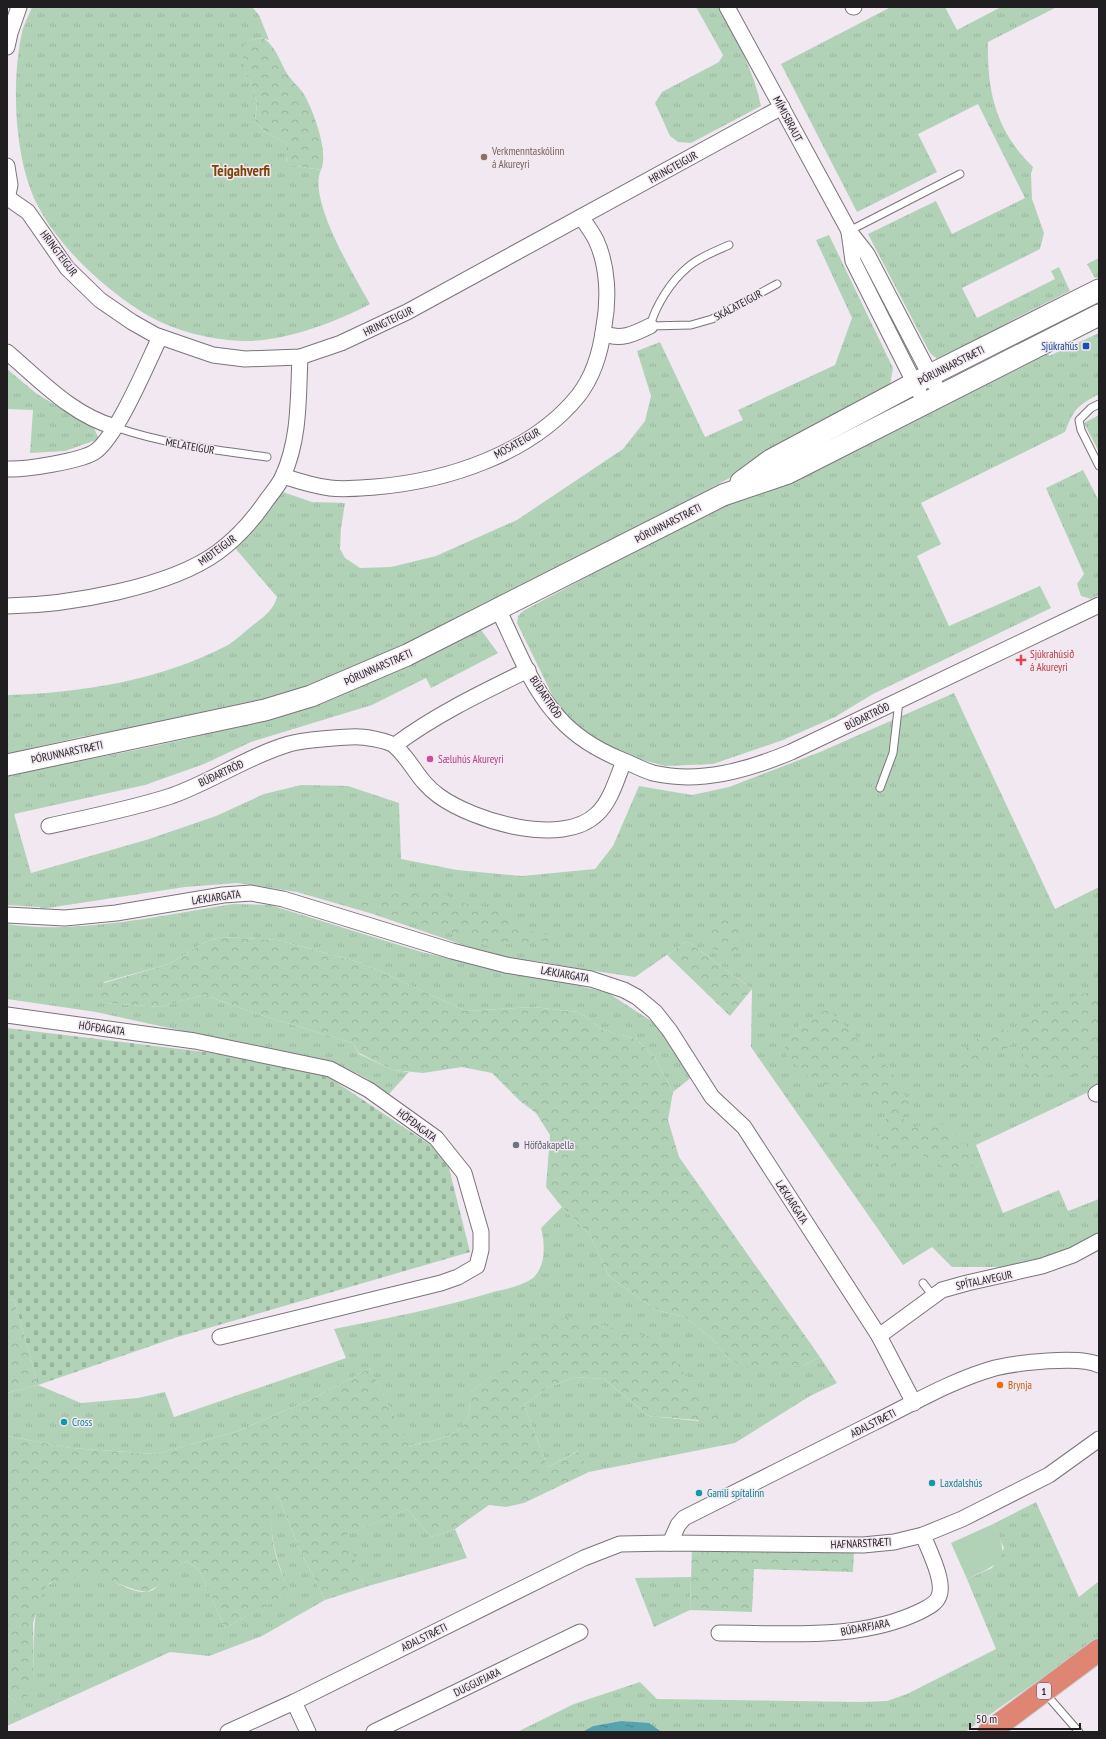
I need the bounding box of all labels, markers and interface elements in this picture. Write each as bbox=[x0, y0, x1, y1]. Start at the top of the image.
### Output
street label: MÍMISBRAUT bbox=[770, 94, 806, 144]
place label: Verkmenntaskólinn á Akureyri bbox=[491, 144, 565, 171]
street label: HRINGTEIGUR bbox=[646, 148, 700, 186]
marker: Verkmenntaskólinn á Akureyri bbox=[479, 152, 489, 162]
district label: Teigahverfi bbox=[212, 161, 270, 180]
street label: HRINGTEIGUR bbox=[37, 227, 81, 279]
street label: SKÁLATEIGUR bbox=[711, 286, 765, 324]
street label: HRINGTEIGUR bbox=[361, 303, 415, 339]
place label: Sjúkrahús bbox=[1041, 339, 1078, 353]
marker: Sjúkrahús bbox=[1081, 341, 1091, 351]
street label: ÞÓRUNNARSTRÆTI bbox=[915, 342, 987, 388]
street label: MOSATEIGUR bbox=[491, 425, 543, 461]
street label: MELATEIGUR bbox=[164, 435, 216, 457]
street label: ÞÓRUNNARSTRÆTI bbox=[632, 500, 704, 546]
street label: MIÐTEIGUR bbox=[195, 532, 239, 568]
street label: ÞÓRUNNARSTRÆTI bbox=[342, 646, 414, 688]
place label: Sjúkrahúsið á Akureyri bbox=[1030, 647, 1074, 674]
marker: Sjúkrahúsið á Akureyri bbox=[1015, 654, 1027, 666]
street label: BÚÐARTRÖÐ bbox=[527, 673, 565, 721]
street label: BÚÐARTRÖÐ bbox=[842, 699, 892, 733]
street label: ÞÓRUNNARSTRÆTI bbox=[30, 738, 104, 766]
place label: Sæluhús Akureyri bbox=[438, 752, 504, 766]
marker: Sæluhús Akureyri bbox=[425, 754, 435, 764]
street label: BÚÐARTRÖÐ bbox=[196, 756, 246, 790]
street label: LÆKJARGATA bbox=[191, 887, 242, 907]
street label: LÆKJARGATA bbox=[540, 963, 591, 985]
street label: HÖFÐAGATA bbox=[78, 1018, 127, 1038]
street label: HÖFÐAGATA bbox=[394, 1105, 440, 1145]
place label: Höfðakapella bbox=[524, 1138, 574, 1152]
marker: Höfðakapella bbox=[511, 1140, 521, 1150]
street label: LÆKJARGATA bbox=[773, 1178, 812, 1227]
street label: SPÍTALAVEGUR bbox=[954, 1267, 1014, 1293]
place label: Brynja bbox=[1008, 1378, 1032, 1392]
marker: Brynja bbox=[995, 1380, 1005, 1390]
street label: AÐALSTRÆTI bbox=[848, 1406, 898, 1440]
place label: Cross bbox=[72, 1415, 92, 1429]
marker: Cross bbox=[59, 1417, 69, 1427]
place label: Laxdalshús bbox=[940, 1476, 982, 1490]
marker: Laxdalshús bbox=[927, 1478, 937, 1488]
place label: Gamli spítalinn bbox=[707, 1486, 764, 1500]
marker: Gamli spítalinn bbox=[694, 1488, 704, 1498]
street label: HAFNARSTRÆTI bbox=[830, 1534, 892, 1552]
street label: BÚÐARFJARA bbox=[839, 1615, 891, 1639]
street label: AÐALSTRÆTI bbox=[399, 1620, 449, 1654]
street label: DUGGUFJARA bbox=[451, 1664, 504, 1699]
road number: 1 bbox=[1037, 1683, 1051, 1699]
scale bar bbox=[970, 1705, 1080, 1731]
text: 50 m bbox=[976, 1711, 997, 1726]

